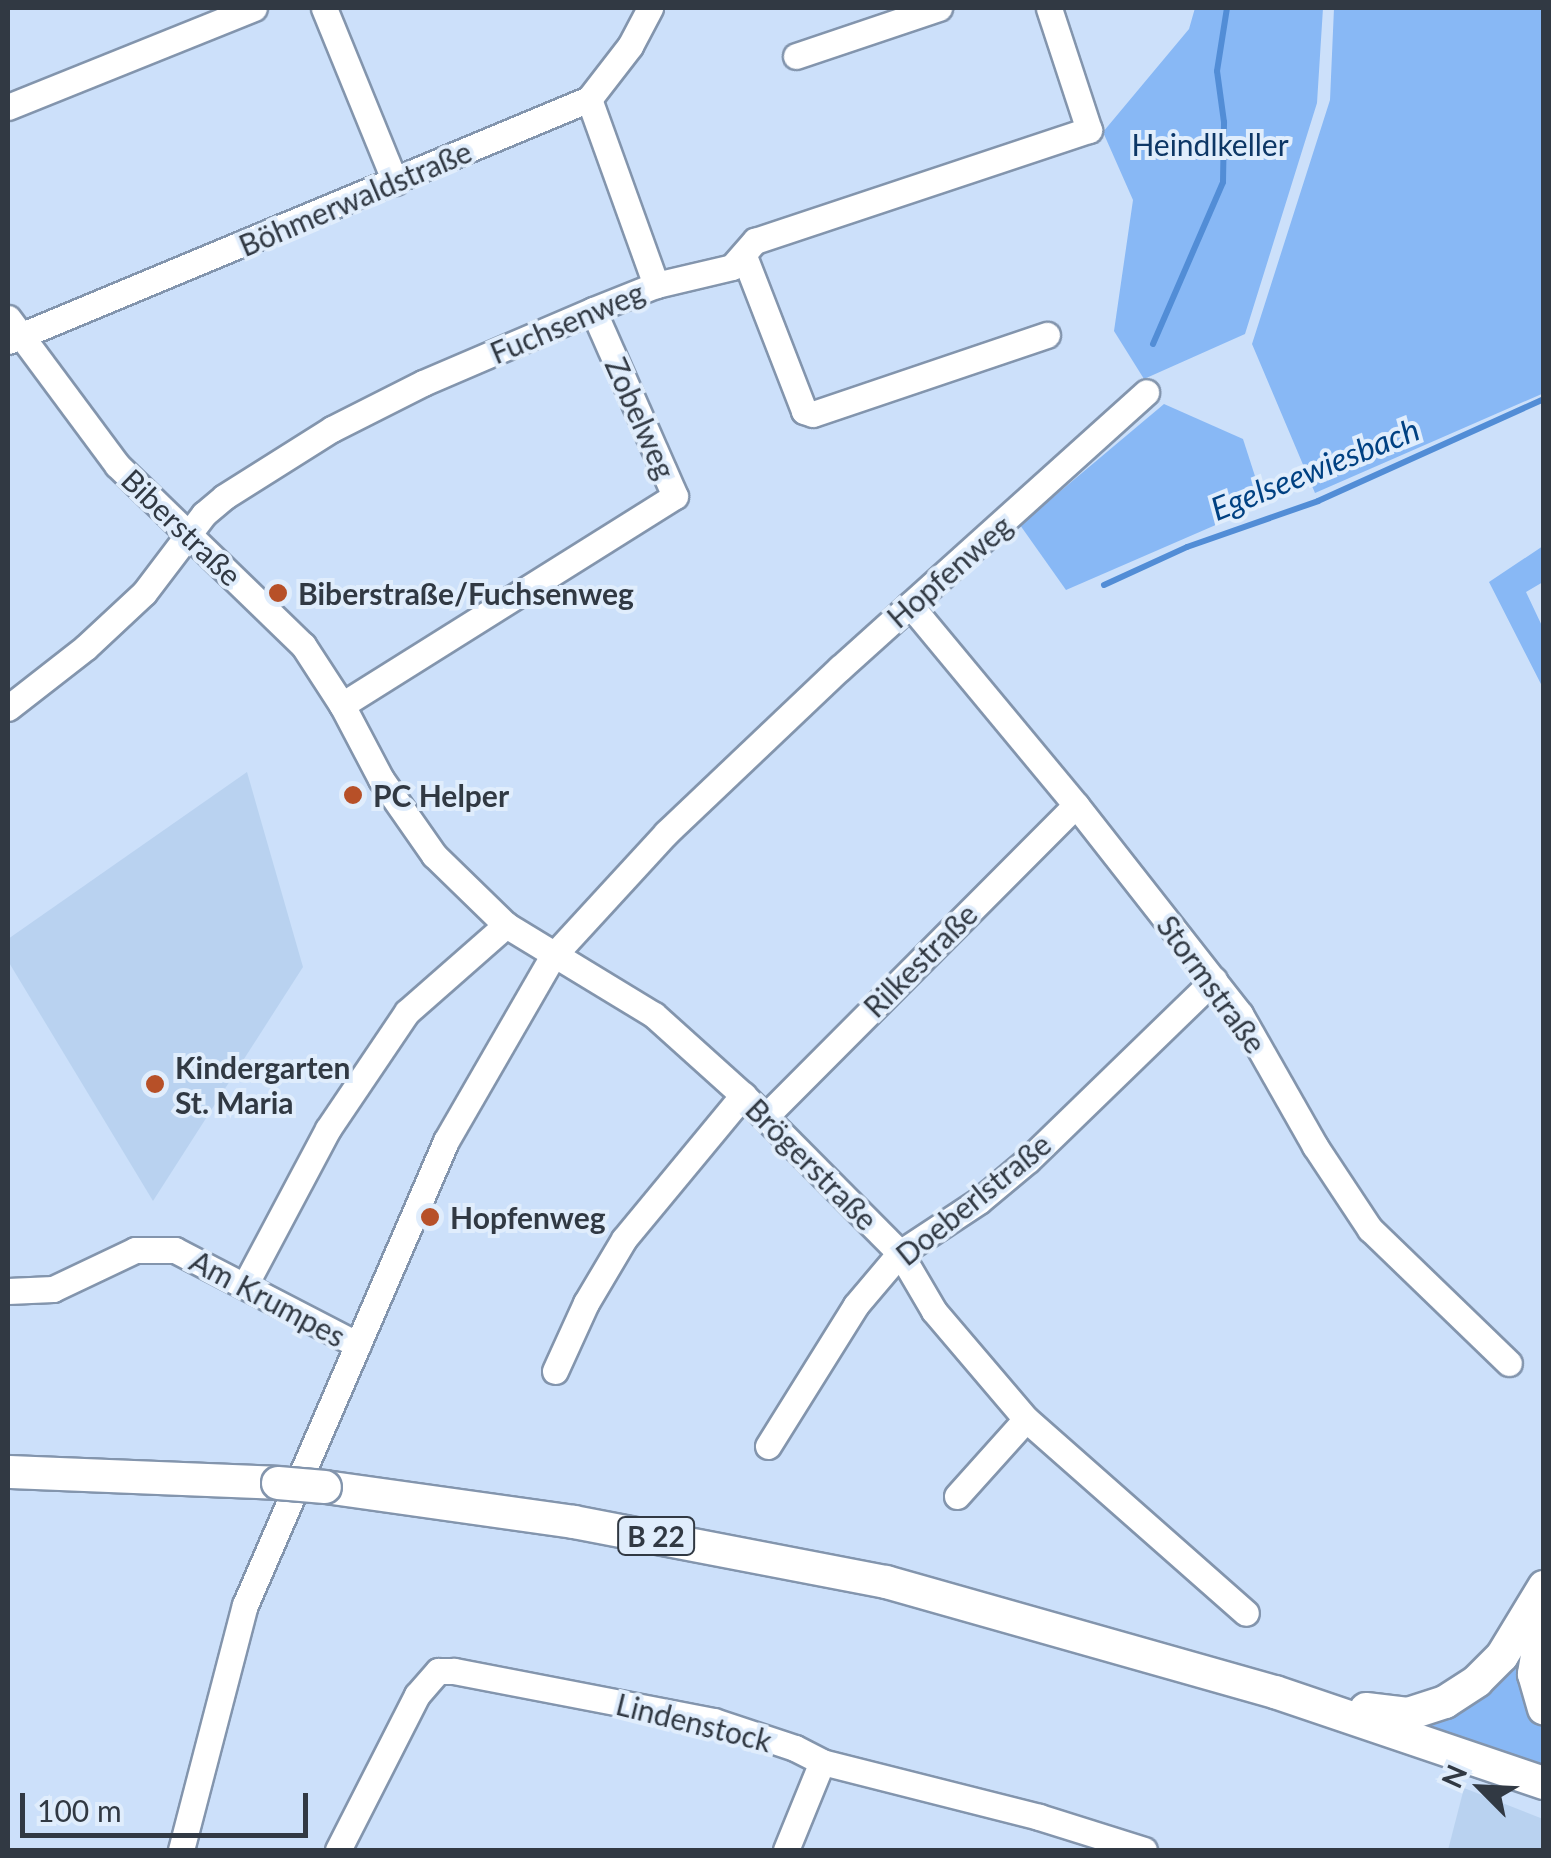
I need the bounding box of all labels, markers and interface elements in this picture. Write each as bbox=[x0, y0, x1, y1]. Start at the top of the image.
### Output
park label: Heindlkeller bbox=[1131, 126, 1289, 162]
street label: Böhmerwaldstraße bbox=[233, 133, 477, 263]
street label: Fuchsenweg bbox=[485, 273, 649, 371]
street label: Zobelweg bbox=[598, 352, 684, 484]
water label: Egelseewiesbach bbox=[1205, 410, 1425, 528]
street label: Biberstraße bbox=[115, 461, 249, 593]
street label: Hopfenweg bbox=[879, 507, 1019, 635]
place label: Biberstraße/Fuchsenweg bbox=[298, 575, 634, 611]
marker: Biberstraße/Fuchsenweg bbox=[267, 582, 289, 604]
place label: PC Helper bbox=[373, 777, 509, 813]
marker: PC Helper bbox=[342, 784, 364, 806]
street label: Rilkestraße bbox=[856, 896, 984, 1024]
street label: Stormstraße bbox=[1150, 908, 1274, 1060]
place label: Kindergarten St. Maria bbox=[175, 1049, 350, 1120]
marker: Kindergarten St. Maria bbox=[144, 1073, 166, 1095]
street label: Brögerstraße bbox=[739, 1091, 885, 1237]
street label: Doeberlstraße bbox=[888, 1126, 1058, 1272]
place label: Hopfenweg bbox=[450, 1199, 605, 1235]
marker: Hopfenweg bbox=[419, 1206, 441, 1228]
street label: Am Krumpes bbox=[184, 1242, 352, 1354]
road number: B 22 bbox=[616, 1513, 696, 1559]
street label: Lindenstock bbox=[613, 1685, 775, 1759]
north arrow bbox=[1431, 1738, 1531, 1838]
text: N bbox=[1434, 1759, 1474, 1793]
scale bar bbox=[25, 1773, 312, 1835]
text: 100 m bbox=[37, 1792, 122, 1828]

